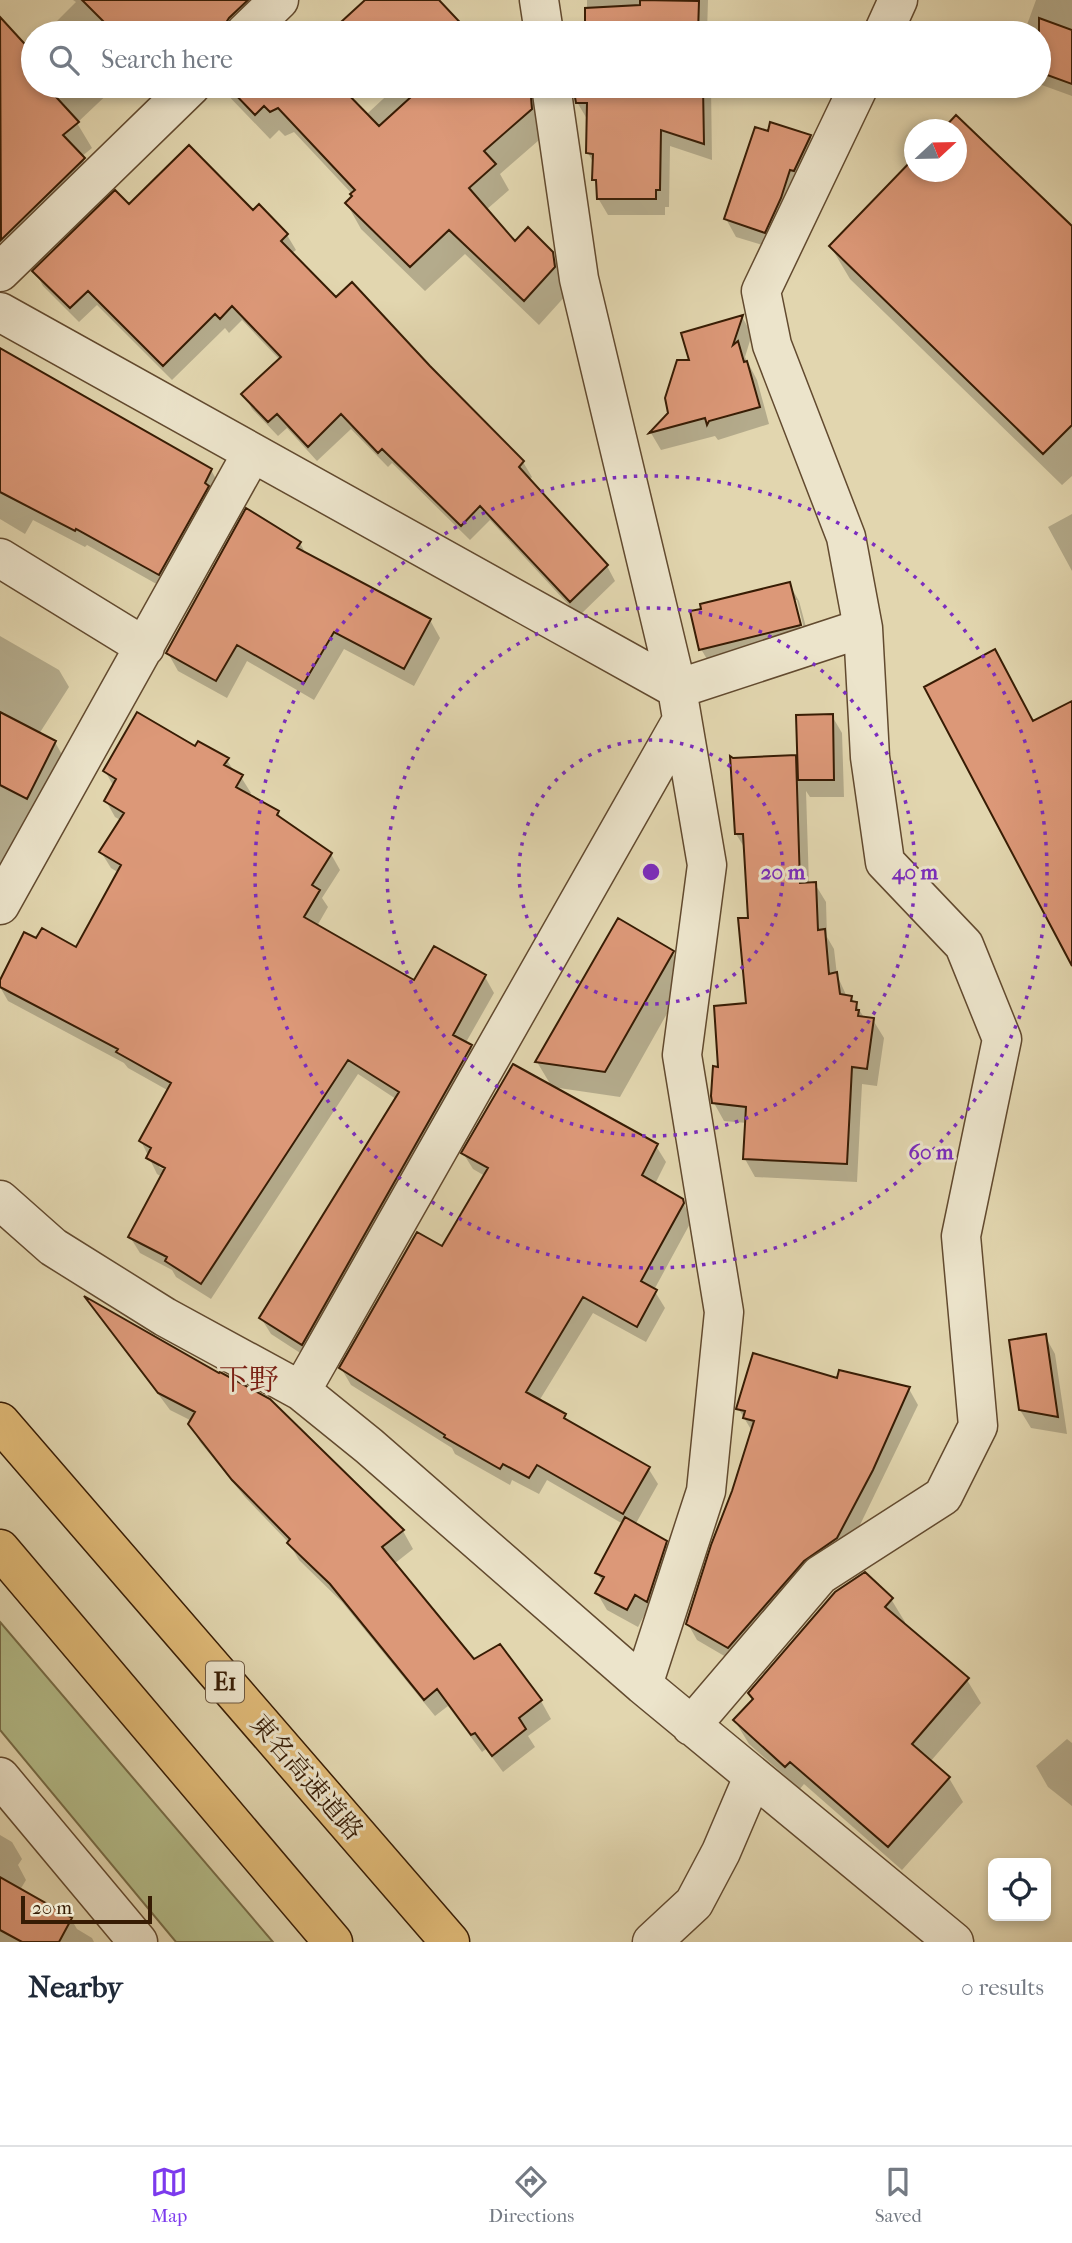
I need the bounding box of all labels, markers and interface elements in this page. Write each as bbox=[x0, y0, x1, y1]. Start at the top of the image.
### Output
search box bbox=[21, 21, 1051, 98]
icon: search bbox=[45, 41, 83, 79]
text: Search here bbox=[101, 44, 233, 75]
north arrow bbox=[904, 119, 967, 182]
centre of rings bbox=[639, 860, 663, 884]
text: 20 m bbox=[761, 860, 806, 884]
text: 40 m bbox=[891, 860, 939, 885]
text: 60 m bbox=[909, 1140, 954, 1164]
district label: 下野 bbox=[219, 1363, 279, 1398]
road number: E1 bbox=[206, 1662, 244, 1702]
street label: 東名高速道路 bbox=[244, 1708, 369, 1846]
map controls bbox=[988, 1858, 1051, 1921]
button: locate bbox=[988, 1858, 1051, 1921]
scale bar bbox=[21, 1893, 152, 1925]
text: 20 m bbox=[32, 1897, 72, 1919]
text: Nearby bbox=[28, 1970, 123, 2005]
text: 0 results bbox=[961, 1974, 1044, 2001]
tab: Map bbox=[150, 2163, 188, 2227]
tab: Directions bbox=[489, 2163, 574, 2227]
tab: Saved bbox=[875, 2163, 922, 2227]

